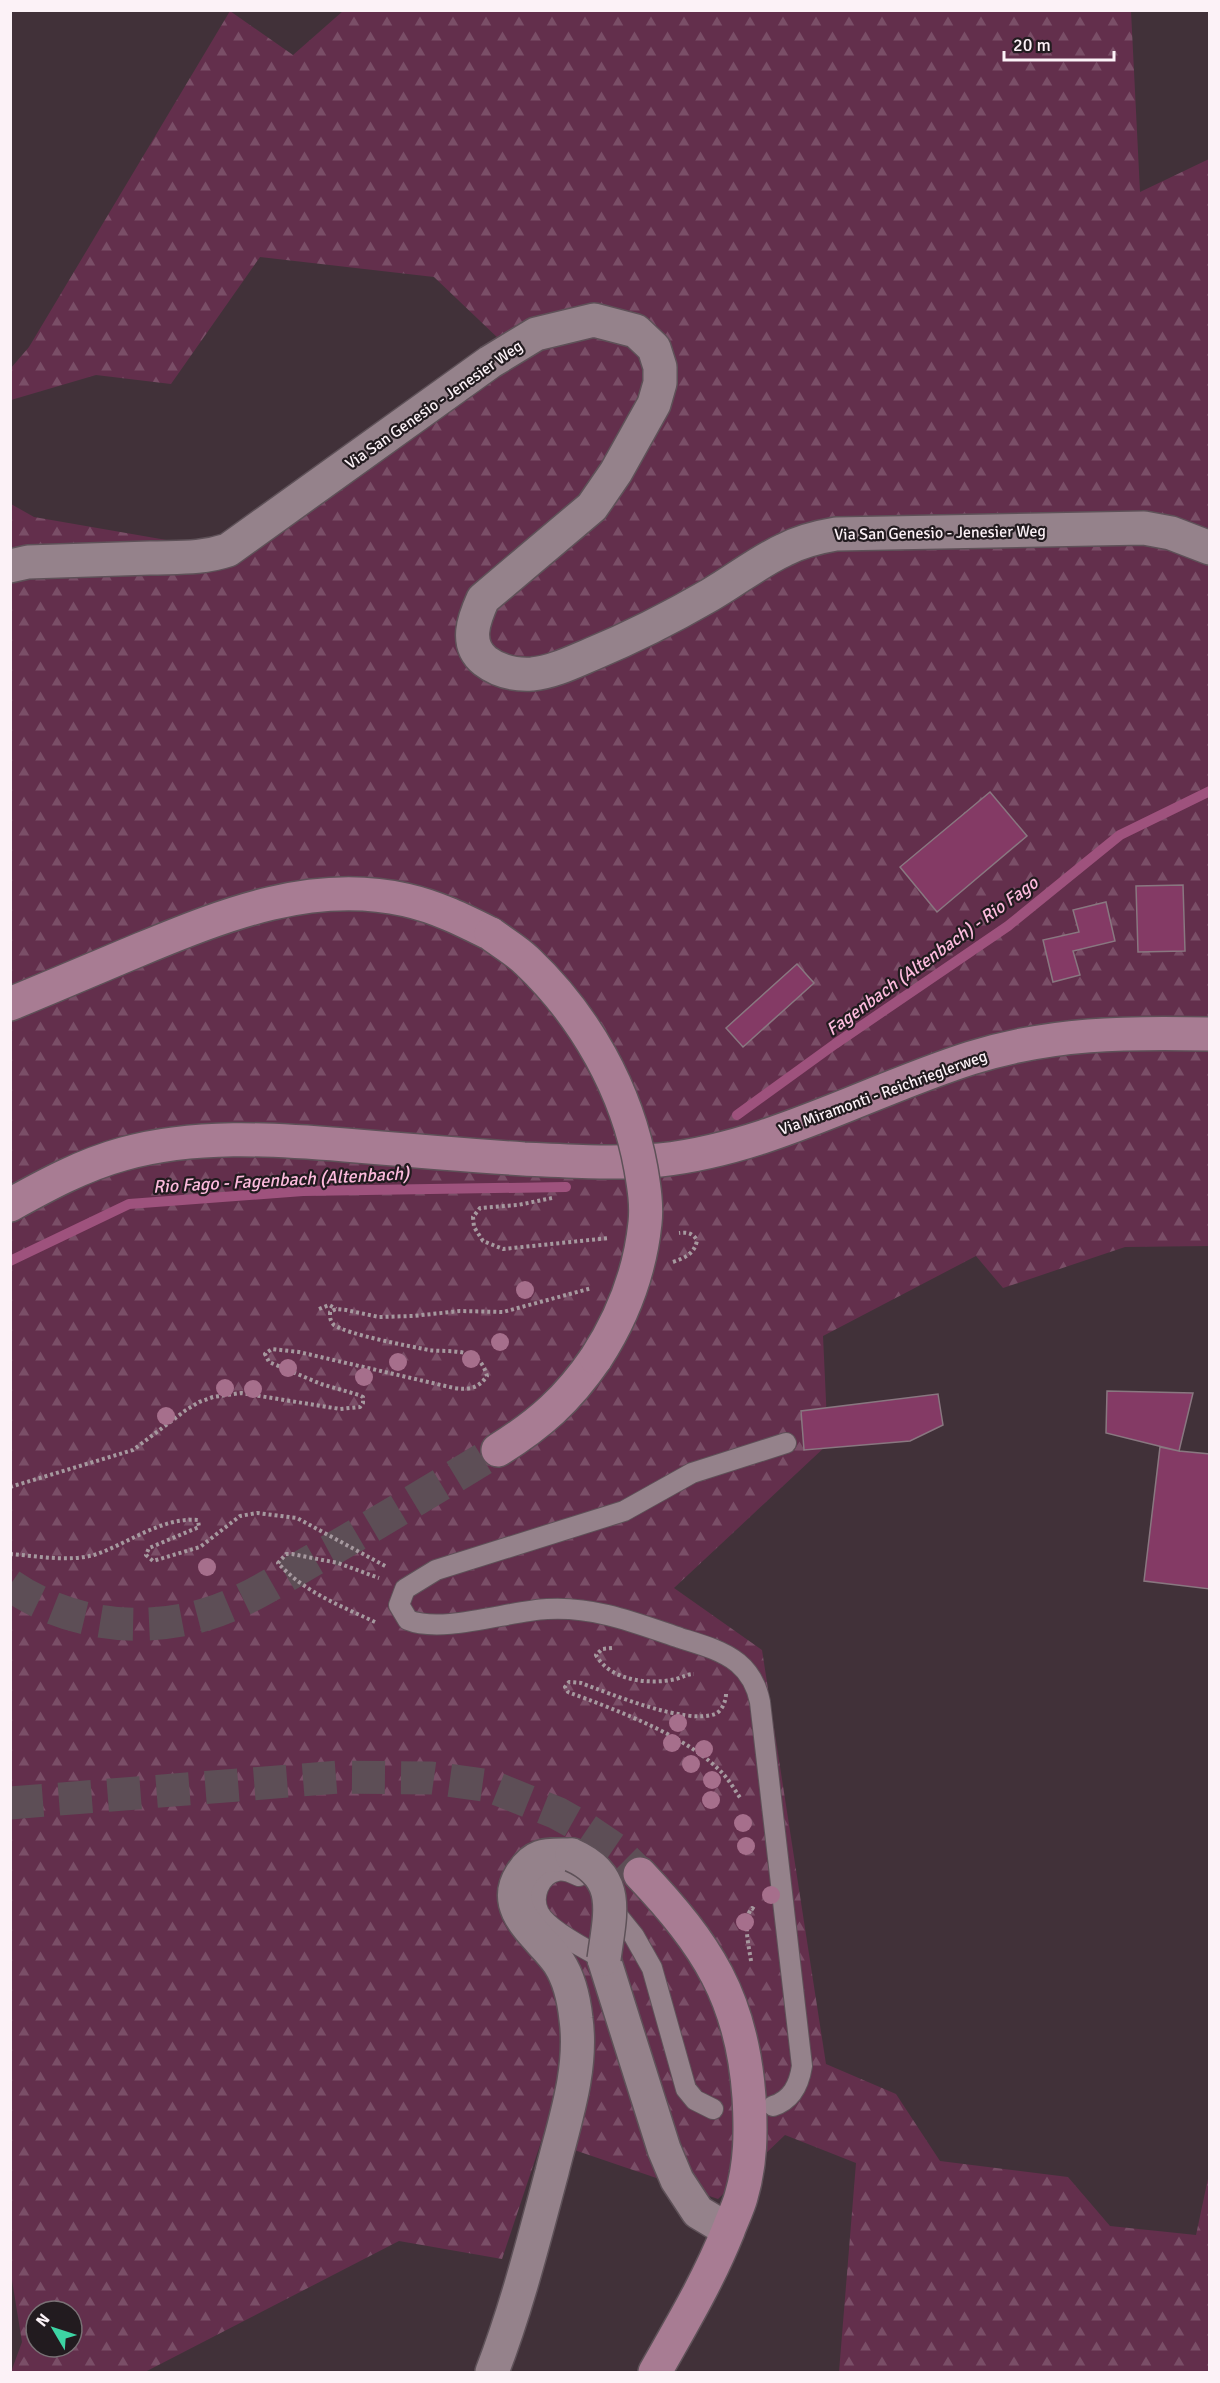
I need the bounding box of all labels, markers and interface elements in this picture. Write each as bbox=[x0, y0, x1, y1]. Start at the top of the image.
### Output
scale bar bbox=[1004, 24, 1114, 62]
text: 20 m bbox=[1013, 34, 1051, 56]
street label: Via San Genesio - Jenesier Weg bbox=[341, 336, 527, 474]
street label: Via San Genesio - Jenesier Weg bbox=[834, 521, 1046, 545]
water label: Fagenbach (Altenbach) - Rio Fago bbox=[822, 871, 1044, 1040]
street label: Via Miramonti - Reichrieglerweg bbox=[776, 1046, 990, 1140]
water label: Rio Fago - Fagenbach (Altenbach) bbox=[152, 1162, 411, 1198]
north arrow bbox=[24, 2299, 84, 2359]
text: N bbox=[32, 2310, 54, 2331]

